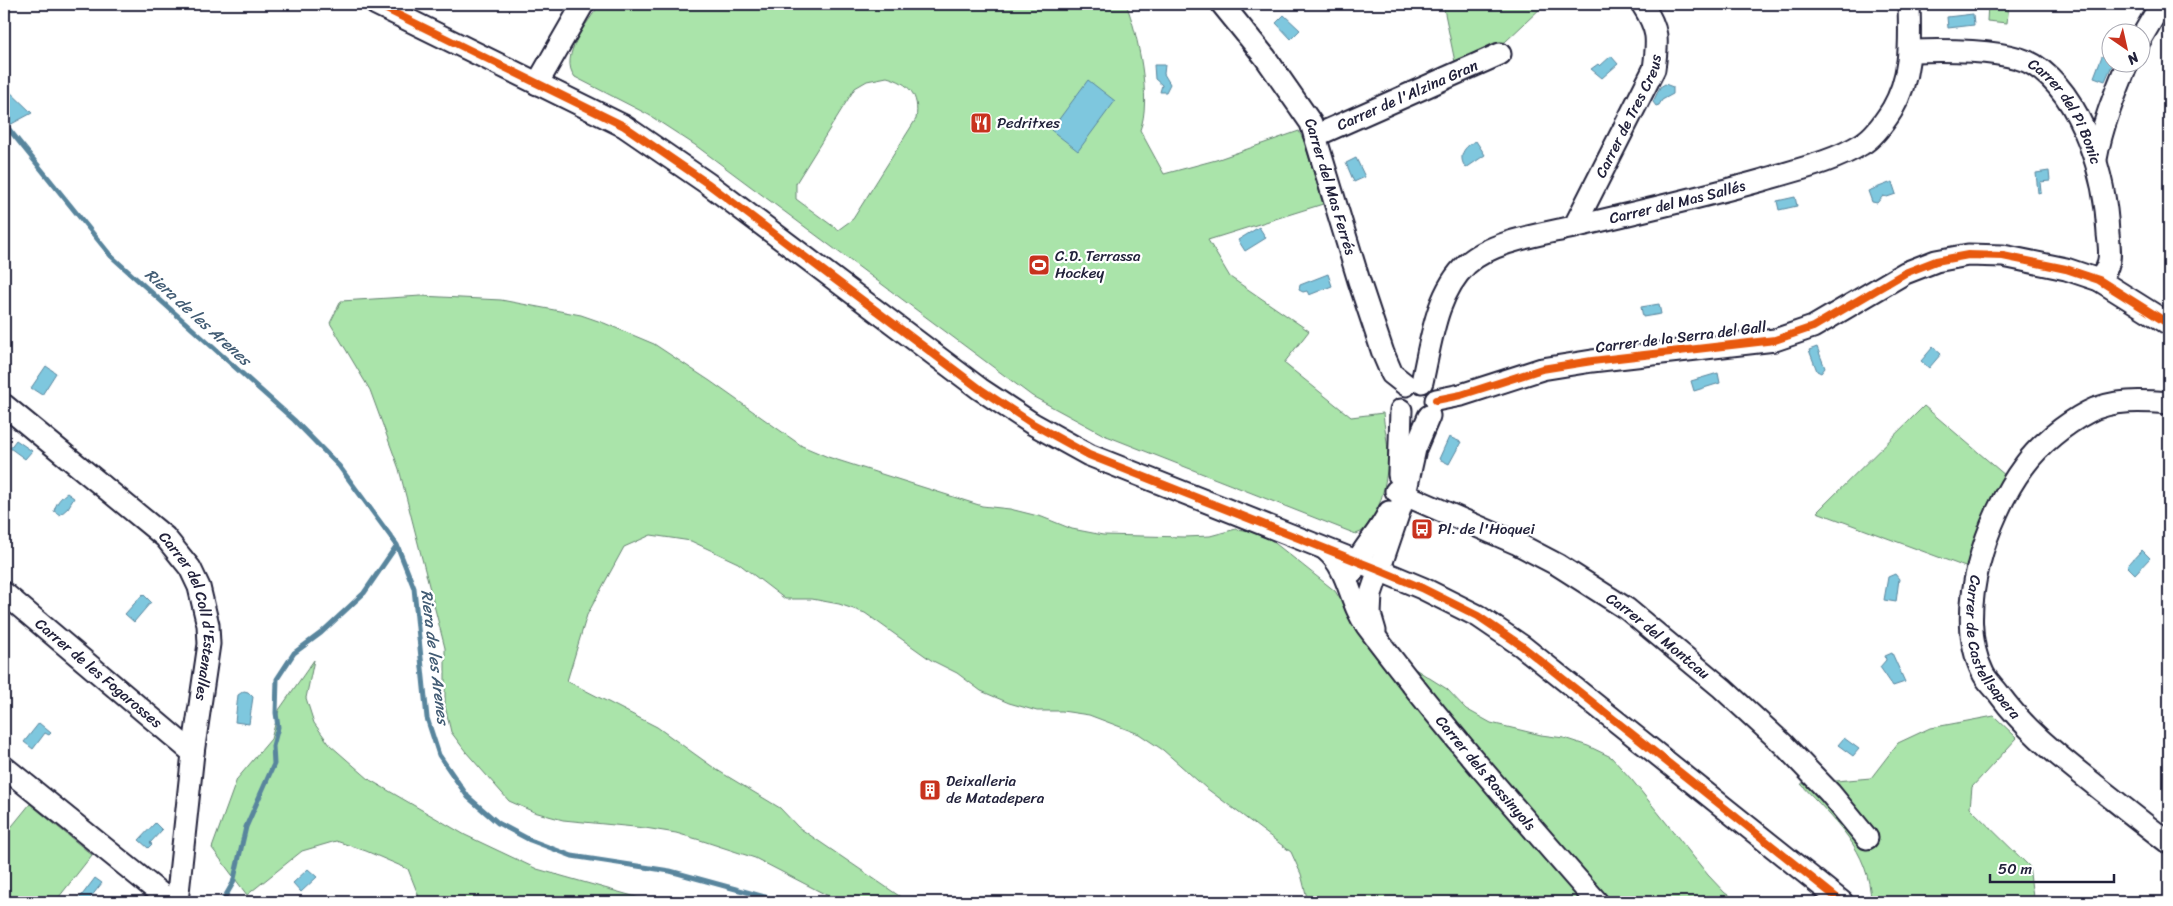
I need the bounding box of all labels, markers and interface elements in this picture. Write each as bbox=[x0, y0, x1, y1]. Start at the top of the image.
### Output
north arrow bbox=[2100, 22, 2150, 72]
text: N bbox=[2122, 45, 2145, 72]
street label: Carrer del Pi Bonic bbox=[2023, 51, 2109, 168]
street label: Carrer de l'Alzina Gran bbox=[1333, 52, 1482, 138]
street label: Carrer de Tres Creus bbox=[1588, 53, 1669, 183]
place label: Pedritxes bbox=[997, 110, 1060, 136]
restaurant icon: Pedritxes bbox=[969, 111, 993, 135]
street label: Carrer del Mas Ferrés bbox=[1298, 112, 1364, 259]
street label: Carrer del Mas Sallés bbox=[1607, 172, 1749, 231]
place label: C.D. Terrassa Hockey bbox=[1055, 243, 1141, 286]
sports icon: C.D. Terrassa Hockey bbox=[1027, 253, 1051, 277]
water label: Riera de les Arenes bbox=[138, 261, 260, 375]
street label: Carrer de la Serra del Gall bbox=[1594, 314, 1769, 360]
place label: Pl. de l'Hoquei bbox=[1438, 516, 1536, 542]
bus stop icon: Pl. de l'Hoquei bbox=[1410, 517, 1434, 541]
street label: Carrer del Coll d'Estenalles bbox=[152, 525, 222, 702]
street label: Carrer de Castellsapera bbox=[1958, 573, 2028, 726]
street label: Carrer del Montcau bbox=[1601, 586, 1716, 686]
water label: Riera de les Arenes bbox=[412, 588, 458, 729]
street label: Carrer de les Fogarosses bbox=[29, 611, 168, 735]
street label: Carrer dels Rossinyols bbox=[1429, 709, 1543, 837]
place label: Deixalleria de Matadepera bbox=[946, 768, 1045, 811]
building icon: Deixalleria de Matadepera bbox=[918, 778, 942, 802]
scale bar bbox=[1990, 851, 2114, 883]
text: 50 m bbox=[1998, 856, 2033, 882]

